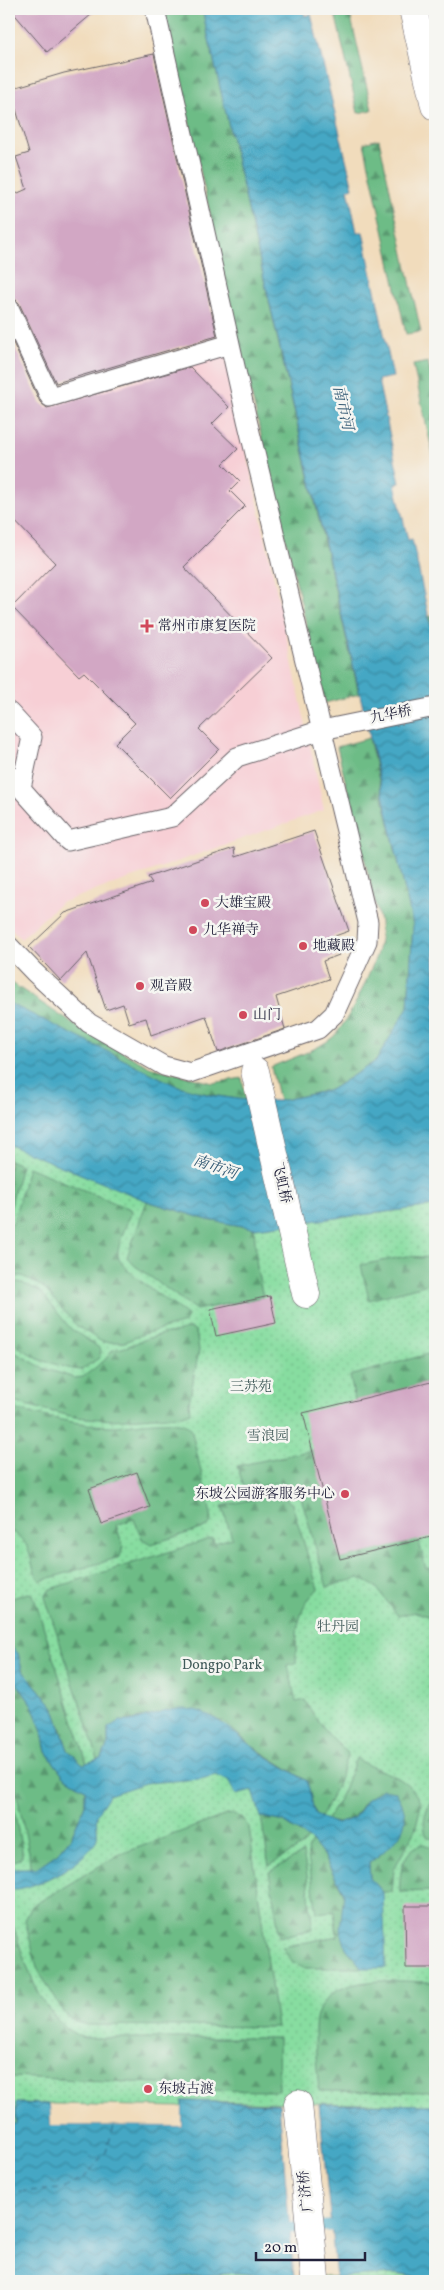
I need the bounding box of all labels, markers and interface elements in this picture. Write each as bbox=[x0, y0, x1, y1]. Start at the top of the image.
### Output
water label: 南市河 bbox=[327, 384, 358, 435]
place label: 常州市康复医院 bbox=[158, 617, 256, 636]
marker: 常州市康复医院 bbox=[140, 619, 154, 633]
street label: 九华桥 bbox=[369, 702, 413, 728]
place label: 大雄宝殿 bbox=[215, 894, 271, 913]
marker: 大雄宝殿 bbox=[199, 897, 211, 909]
place label: 九华禅寺 bbox=[203, 921, 259, 940]
marker: 九华禅寺 bbox=[187, 924, 199, 936]
place label: 地藏殿 bbox=[313, 937, 355, 956]
marker: 地藏殿 bbox=[297, 940, 309, 952]
place label: 观音殿 bbox=[150, 977, 192, 996]
marker: 观音殿 bbox=[134, 980, 146, 992]
place label: 山门 bbox=[253, 1006, 281, 1025]
marker: 山门 bbox=[237, 1009, 249, 1021]
water label: 南市河 bbox=[190, 1151, 243, 1186]
street label: 飞虹桥 bbox=[267, 1160, 295, 1206]
park label: 三苏苑 bbox=[230, 1378, 272, 1397]
park label: 雪浪园 bbox=[247, 1427, 289, 1446]
place label: 东坡公园游客服务中心 bbox=[195, 1485, 335, 1504]
marker: 东坡公园游客服务中心 bbox=[339, 1488, 351, 1500]
park label: 牡丹园 bbox=[317, 1618, 359, 1637]
park label: Dongpo Park bbox=[182, 1656, 262, 1675]
place label: 东坡古渡 bbox=[158, 2080, 214, 2099]
marker: 东坡古渡 bbox=[142, 2083, 154, 2095]
street label: 广济桥 bbox=[294, 2169, 318, 2213]
scale bar bbox=[256, 2230, 365, 2262]
text: 20 m bbox=[264, 2238, 297, 2259]

